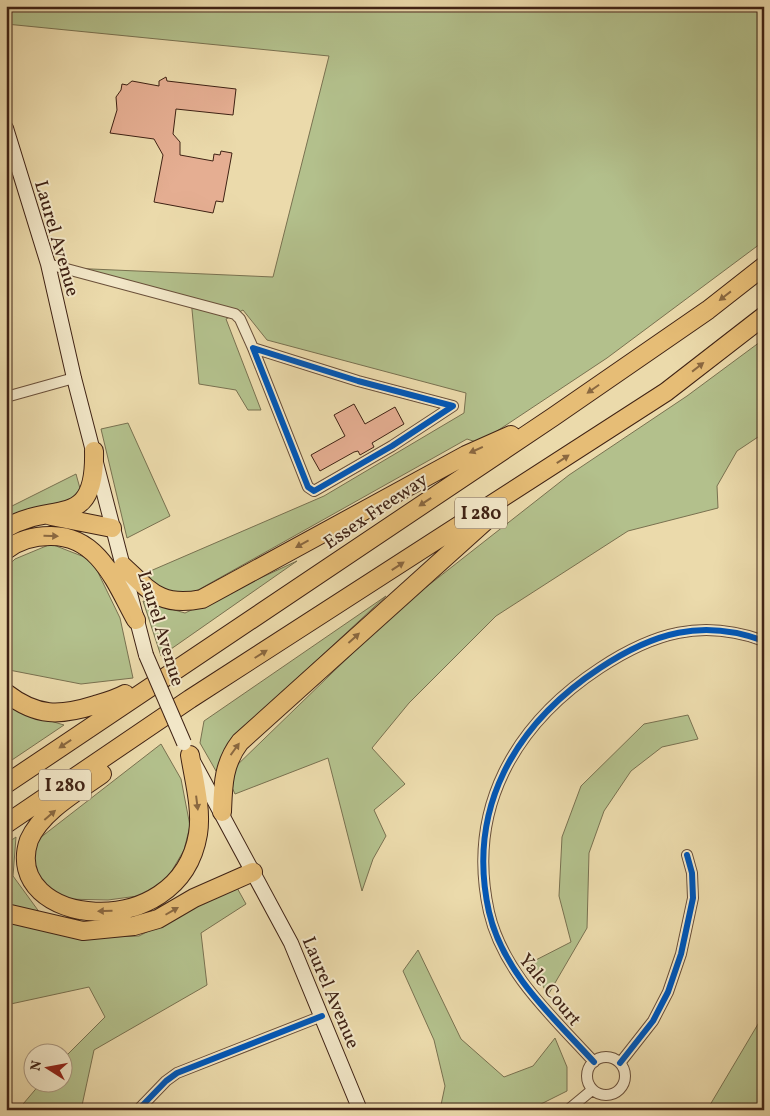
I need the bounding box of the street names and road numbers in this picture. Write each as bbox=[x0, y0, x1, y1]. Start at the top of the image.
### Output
street label: Laurel Avenue bbox=[27, 178, 85, 300]
street label: Essex Freeway bbox=[319, 467, 433, 556]
road number: I 280 bbox=[455, 498, 507, 528]
street label: Laurel Avenue bbox=[130, 568, 190, 689]
road number: I 280 bbox=[39, 770, 91, 800]
street label: Laurel Avenue bbox=[295, 933, 365, 1053]
street label: Yale Court bbox=[512, 948, 587, 1032]

